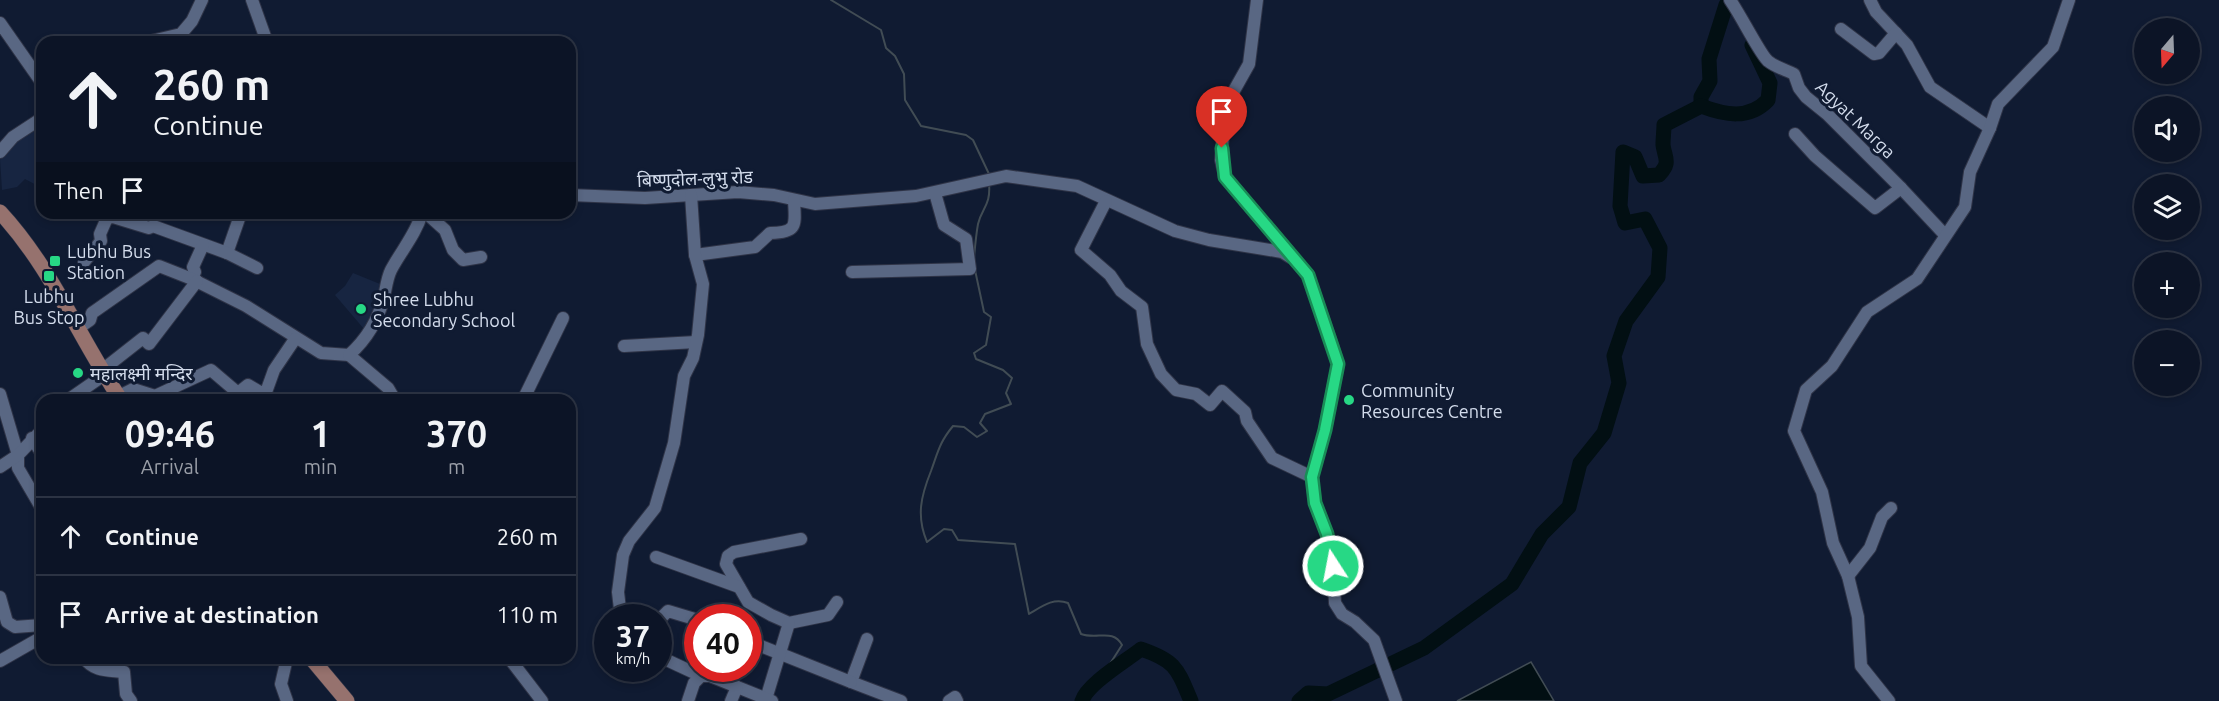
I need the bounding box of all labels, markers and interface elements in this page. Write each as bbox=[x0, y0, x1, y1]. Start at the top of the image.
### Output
north arrow bbox=[2134, 18, 2200, 84]
map controls bbox=[2134, 18, 2200, 396]
icon: ahead bbox=[54, 60, 132, 138]
text: 260 m bbox=[153, 61, 270, 108]
street label: Agyat Marga bbox=[1812, 76, 1900, 162]
pin bbox=[1196, 86, 1247, 148]
icon: arrive bbox=[1205, 95, 1238, 128]
button: sound bbox=[2134, 96, 2200, 162]
text: Continue bbox=[153, 110, 264, 140]
street label: बिष्णुदोल-लुभु रोड bbox=[637, 166, 754, 193]
icon: arrive bbox=[116, 174, 149, 207]
button: layers bbox=[2134, 174, 2200, 240]
text: Then bbox=[54, 178, 104, 203]
place label: Lubhu Bus Station bbox=[67, 241, 151, 282]
button: + bbox=[2134, 252, 2200, 318]
marker: Lubhu Bus Station bbox=[48, 254, 62, 268]
marker: Lubhu Bus Stop bbox=[42, 269, 56, 283]
place label: Lubhu Bus Stop bbox=[13, 286, 85, 327]
place label: Shree Lubhu Secondary School bbox=[373, 289, 515, 330]
marker: Shree Lubhu Secondary School bbox=[354, 302, 368, 316]
button: − bbox=[2134, 330, 2200, 396]
place label: महालक्ष्मी मन्दिर bbox=[90, 363, 193, 383]
marker: महालक्ष्मी मन्दिर bbox=[71, 366, 85, 380]
place label: Community Resources Centre bbox=[1361, 380, 1503, 421]
marker: Community Resources Centre bbox=[1342, 393, 1356, 407]
text: 09:46 bbox=[125, 413, 215, 454]
text: 1 bbox=[310, 413, 331, 454]
text: 370 bbox=[426, 413, 487, 454]
text: Arrival bbox=[141, 455, 199, 478]
text: min bbox=[304, 455, 337, 478]
text: m bbox=[448, 455, 465, 478]
icon: ahead bbox=[54, 520, 87, 553]
text: Continue bbox=[105, 524, 199, 549]
text: 260 m bbox=[497, 524, 558, 549]
position arrow bbox=[1301, 534, 1365, 598]
icon: arrive bbox=[54, 598, 87, 631]
text: Arrive at destination bbox=[105, 602, 319, 627]
text: 110 m bbox=[497, 602, 558, 627]
speed limit sign: 40 bbox=[684, 604, 762, 682]
text: 37 bbox=[616, 619, 650, 653]
text: km/h bbox=[616, 650, 650, 667]

